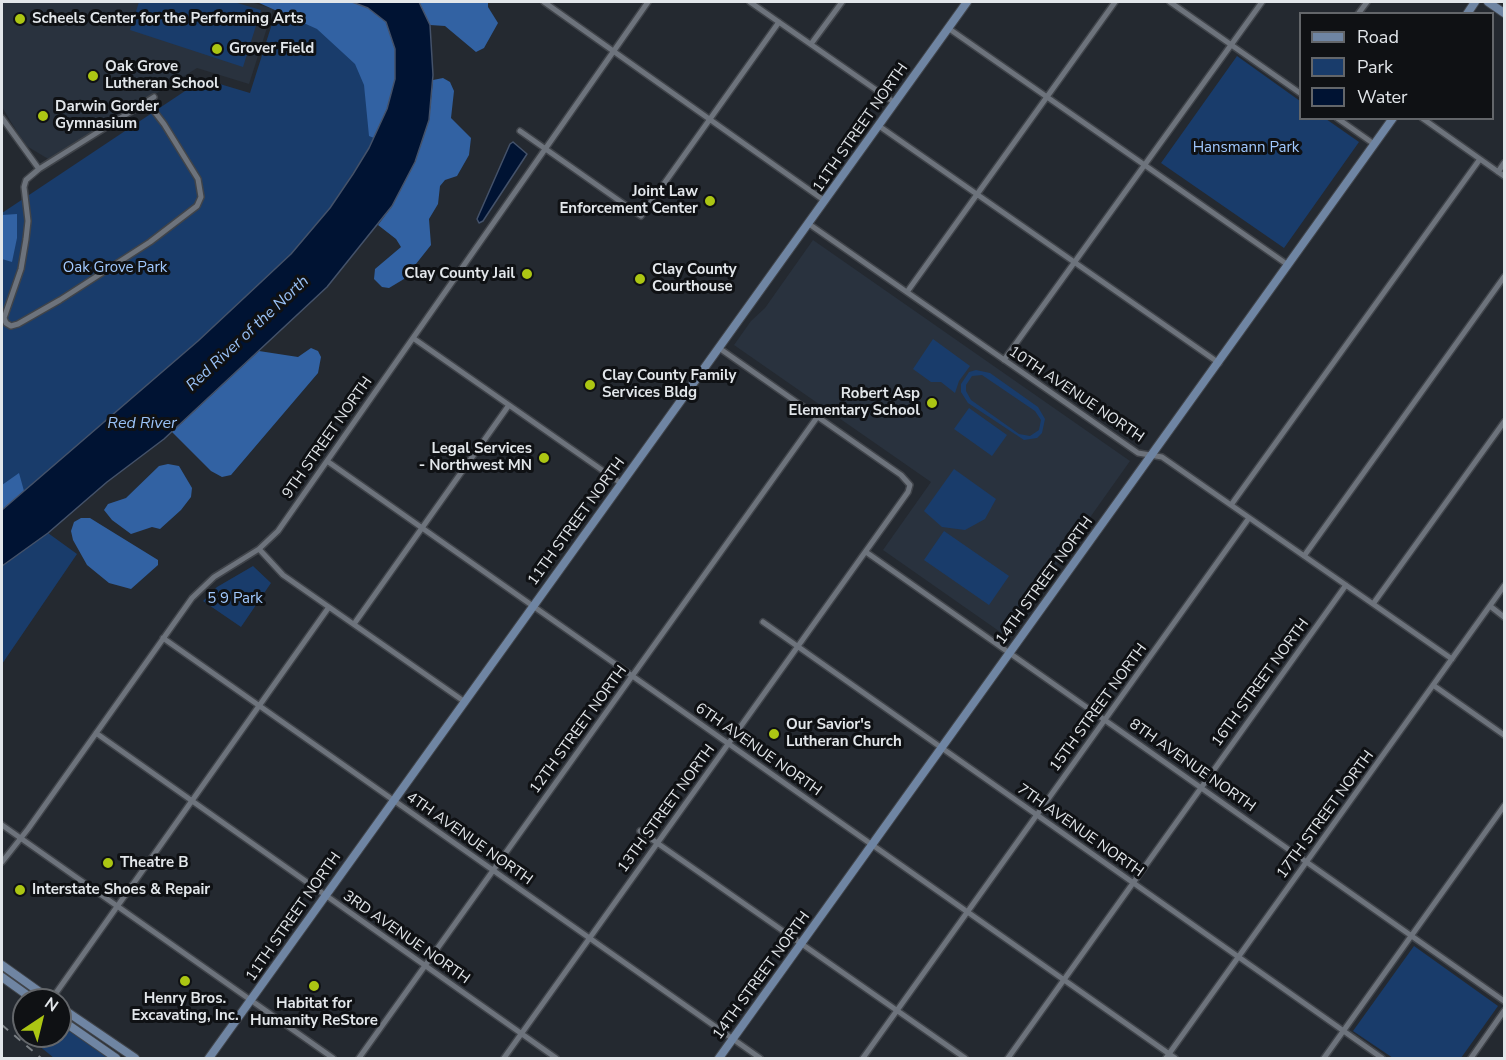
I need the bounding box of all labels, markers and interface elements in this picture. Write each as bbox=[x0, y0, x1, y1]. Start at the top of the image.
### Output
place label: Scheels Center for the Performing Arts bbox=[32, 10, 304, 28]
marker: Scheels Center for the Performing Arts bbox=[13, 12, 27, 26]
legend bbox=[1299, 12, 1494, 120]
text: Road bbox=[1357, 25, 1399, 49]
place label: Grover Field bbox=[229, 40, 314, 58]
marker: Grover Field bbox=[210, 42, 224, 56]
text: Park bbox=[1357, 55, 1393, 79]
place label: Oak Grove Lutheran School bbox=[105, 58, 219, 93]
street label: 11TH STREET NORTH bbox=[810, 60, 912, 196]
marker: Oak Grove Lutheran School bbox=[86, 69, 100, 83]
text: Water bbox=[1357, 85, 1408, 109]
place label: Darwin Gorder Gymnasium bbox=[55, 98, 159, 133]
marker: Darwin Gorder Gymnasium bbox=[36, 109, 50, 123]
park label: Hansmann Park bbox=[1193, 139, 1299, 157]
place label: Joint Law Enforcement Center bbox=[559, 183, 698, 218]
marker: Joint Law Enforcement Center bbox=[703, 194, 717, 208]
park label: Oak Grove Park bbox=[63, 259, 167, 277]
place label: Clay County Courthouse bbox=[652, 261, 737, 296]
place label: Clay County Jail bbox=[404, 265, 515, 283]
marker: Clay County Jail bbox=[520, 267, 534, 281]
water label: Red River of the North bbox=[183, 272, 313, 396]
marker: Clay County Courthouse bbox=[633, 272, 647, 286]
street label: 10TH AVENUE NORTH bbox=[1005, 343, 1147, 447]
place label: Clay County Family Services Bldg bbox=[602, 367, 736, 402]
street label: 9TH STREET NORTH bbox=[279, 374, 377, 502]
marker: Clay County Family Services Bldg bbox=[583, 378, 597, 392]
place label: Robert Asp Elementary School bbox=[789, 385, 920, 420]
marker: Robert Asp Elementary School bbox=[925, 396, 939, 410]
water label: Red River bbox=[107, 414, 177, 434]
place label: Legal Services - Northwest MN bbox=[419, 440, 532, 475]
marker: Legal Services - Northwest MN bbox=[537, 451, 551, 465]
street label: 11TH STREET NORTH bbox=[525, 455, 629, 589]
street label: 14TH STREET NORTH bbox=[993, 514, 1097, 648]
park label: 5 9 Park bbox=[207, 590, 263, 608]
street label: 16TH STREET NORTH bbox=[1209, 616, 1313, 750]
street label: 15TH STREET NORTH bbox=[1047, 641, 1151, 775]
street label: 12TH STREET NORTH bbox=[527, 663, 631, 797]
street label: 6TH AVENUE NORTH bbox=[691, 700, 825, 800]
place label: Our Savior's Lutheran Church bbox=[786, 716, 902, 751]
street label: 8TH AVENUE NORTH bbox=[1125, 716, 1259, 816]
marker: Our Savior's Lutheran Church bbox=[767, 727, 781, 741]
street label: 13TH STREET NORTH bbox=[615, 742, 719, 876]
street label: 17TH STREET NORTH bbox=[1274, 748, 1378, 882]
street label: 7TH AVENUE NORTH bbox=[1013, 781, 1147, 881]
street label: 4TH AVENUE NORTH bbox=[402, 789, 536, 889]
street label: 11TH STREET NORTH bbox=[243, 849, 345, 985]
place label: Theatre B bbox=[120, 854, 188, 872]
marker: Theatre B bbox=[101, 856, 115, 870]
place label: Interstate Shoes & Repair bbox=[32, 881, 210, 899]
marker: Interstate Shoes & Repair bbox=[13, 883, 27, 897]
street label: 3RD AVENUE NORTH bbox=[339, 887, 473, 989]
street label: 14TH STREET NORTH bbox=[710, 909, 814, 1043]
marker: Henry Bros. Excavating, Inc. bbox=[178, 974, 192, 988]
marker: Habitat for Humanity ReStore bbox=[307, 979, 321, 993]
north arrow bbox=[12, 988, 72, 1048]
place label: Henry Bros. Excavating, Inc. bbox=[131, 990, 239, 1025]
text: N bbox=[40, 992, 62, 1017]
place label: Habitat for Humanity ReStore bbox=[250, 995, 378, 1030]

